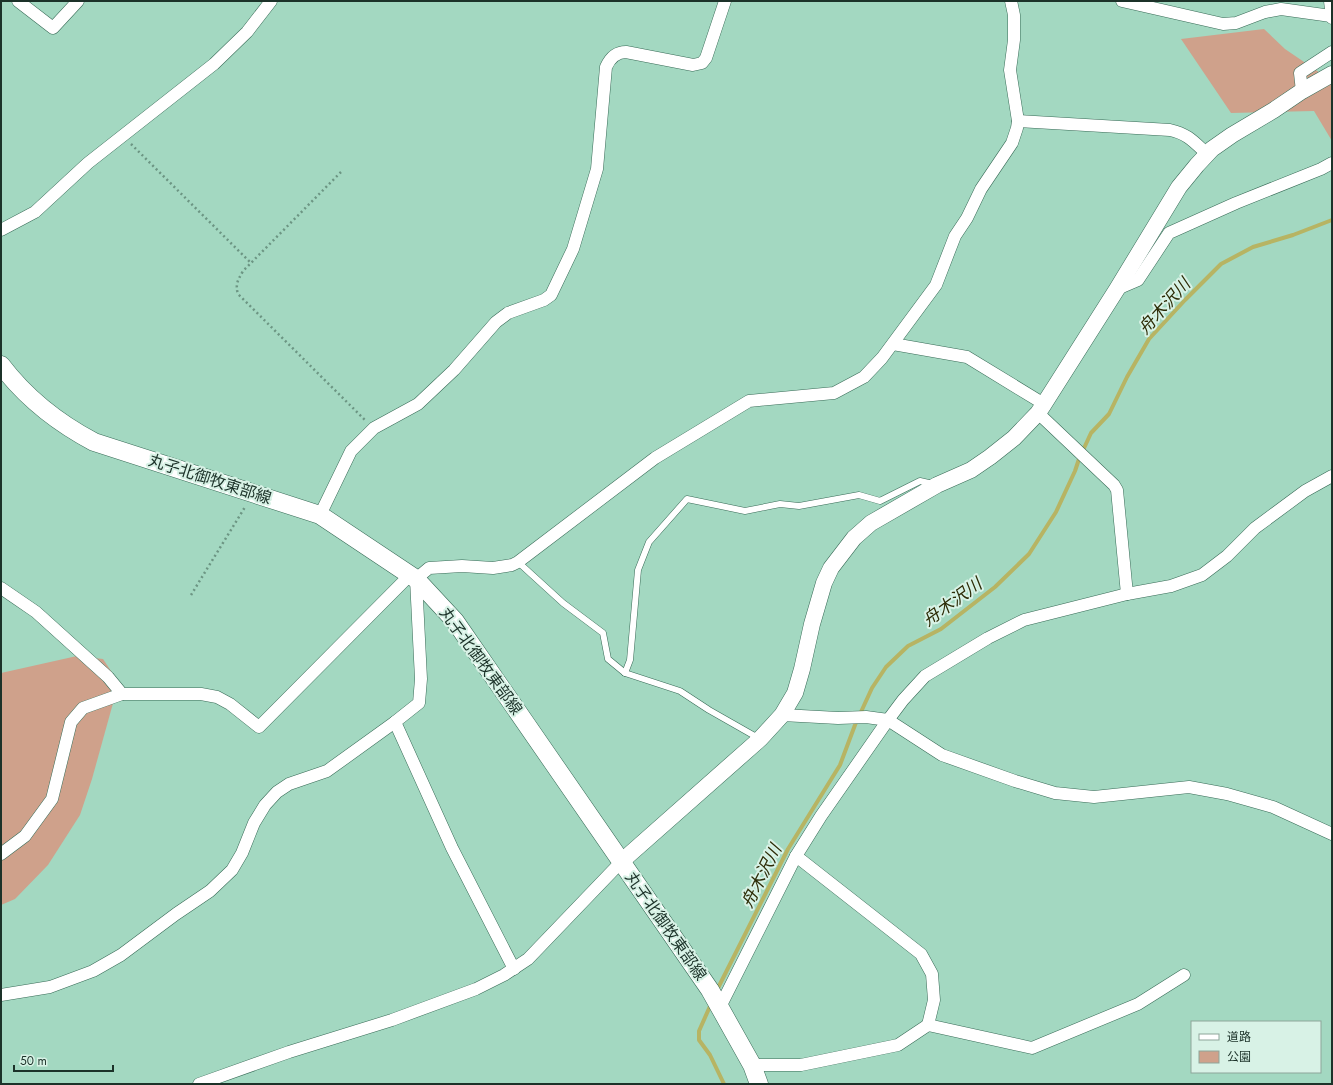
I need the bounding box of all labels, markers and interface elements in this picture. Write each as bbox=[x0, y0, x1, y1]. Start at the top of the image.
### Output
water label: 舟木沢川 bbox=[1132, 271, 1197, 339]
street label: 丸子北御牧東部線 bbox=[146, 448, 274, 510]
water label: 舟木沢川 bbox=[917, 571, 988, 632]
street label: 丸子北御牧東部線 bbox=[434, 602, 528, 720]
water label: 舟木沢川 bbox=[735, 838, 788, 912]
street label: 丸子北御牧東部線 bbox=[620, 867, 712, 985]
legend bbox=[1191, 1021, 1321, 1073]
text: 道路 bbox=[1227, 1028, 1251, 1046]
scale bar bbox=[14, 1047, 113, 1073]
text: 公園 bbox=[1227, 1048, 1251, 1066]
text: 50 m bbox=[20, 1052, 47, 1070]

